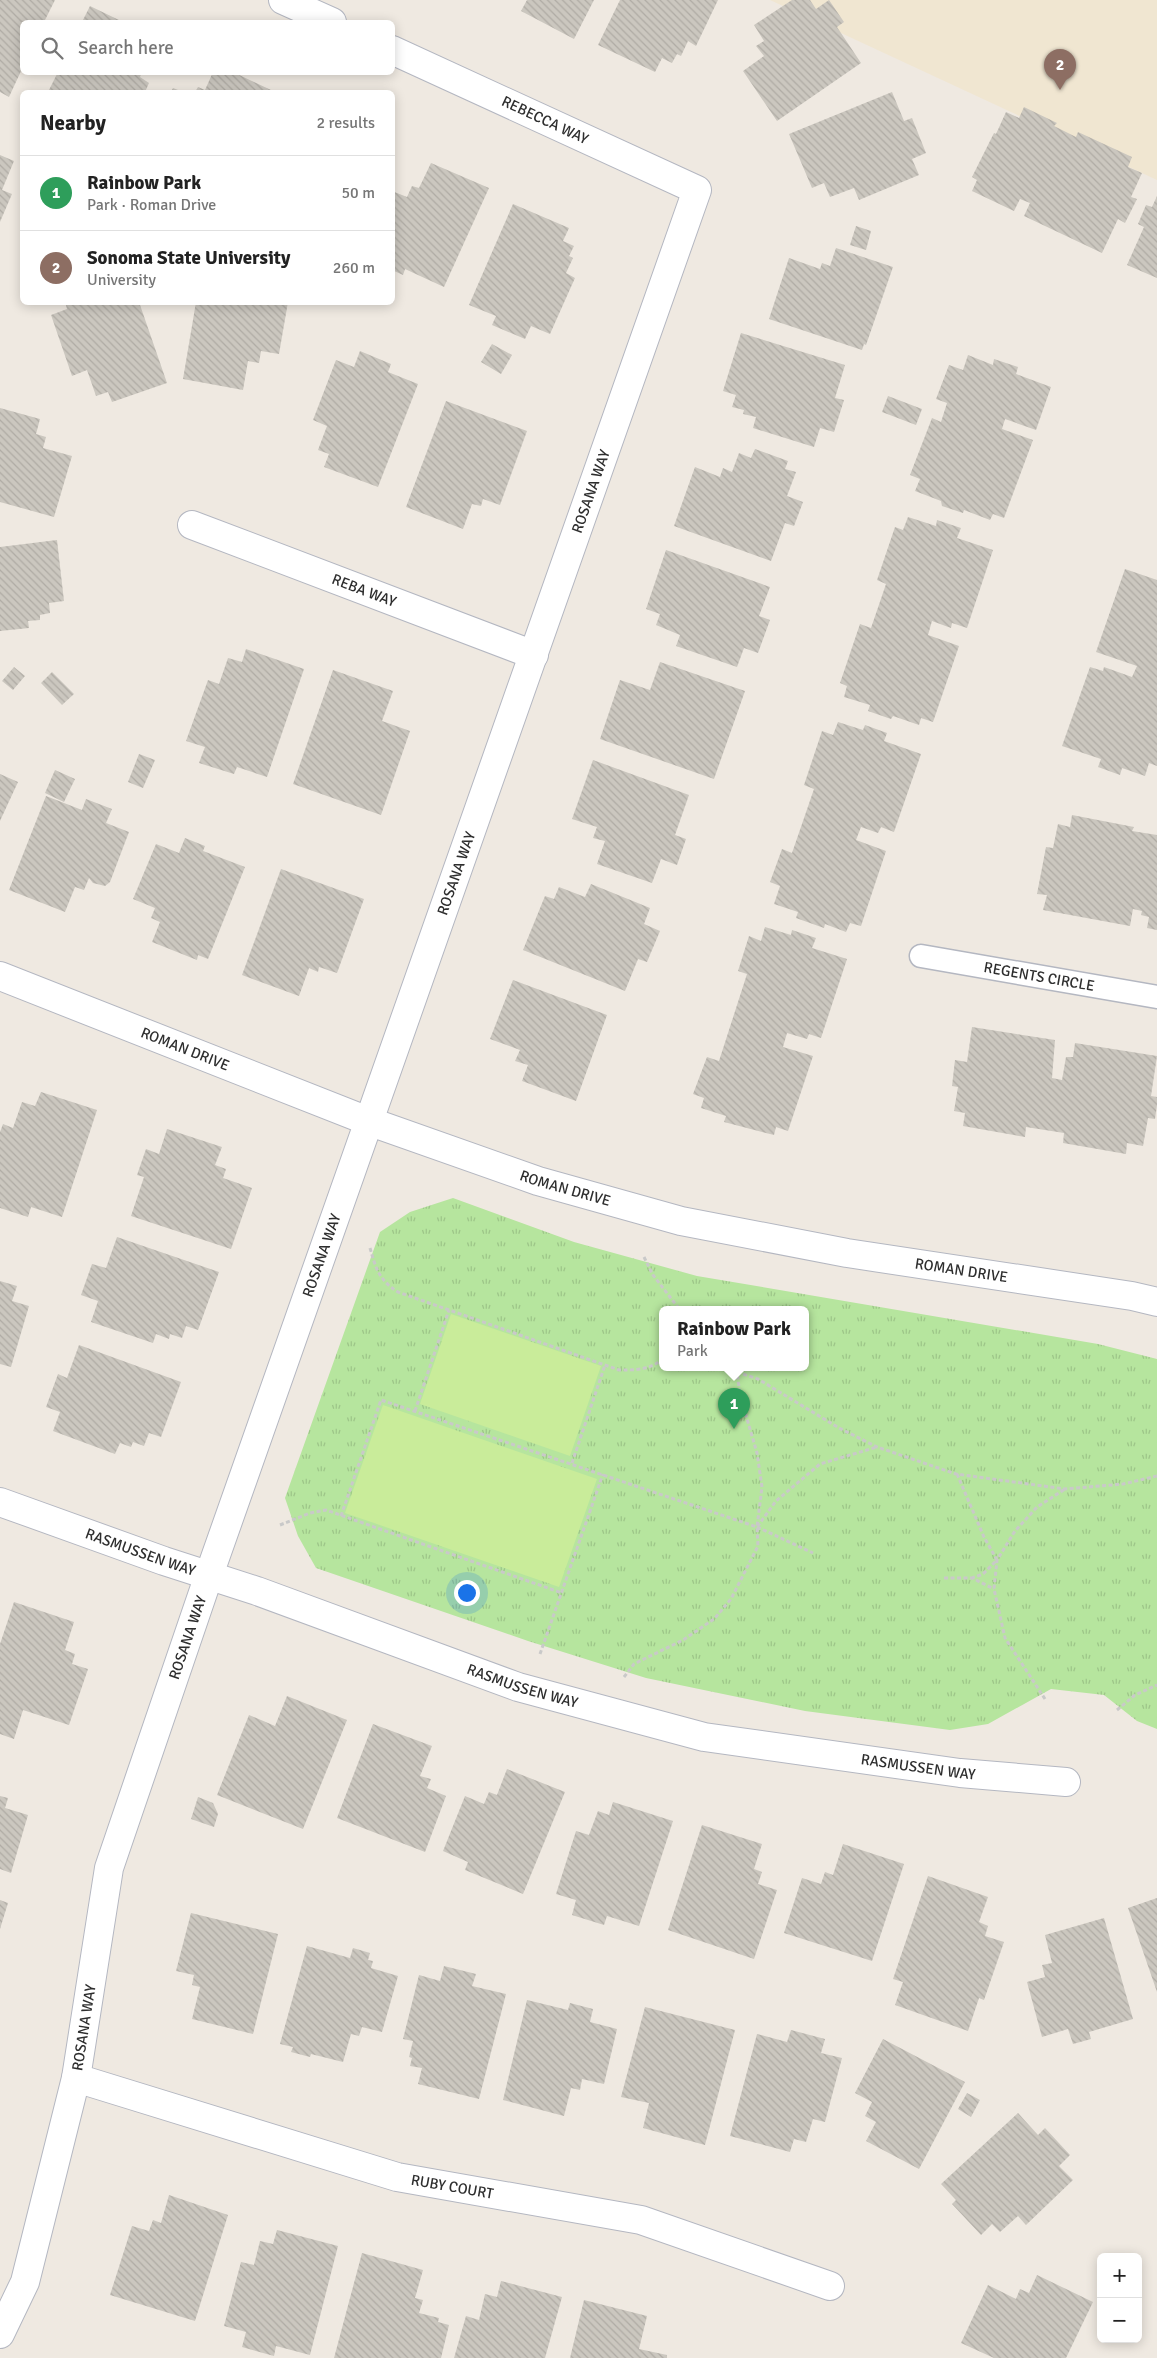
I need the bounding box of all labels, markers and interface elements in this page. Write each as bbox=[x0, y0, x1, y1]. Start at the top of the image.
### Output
search box bbox=[20, 20, 395, 75]
icon: search bbox=[38, 34, 66, 62]
text: Search here bbox=[78, 36, 174, 60]
pin: 2 bbox=[1044, 49, 1076, 90]
street label: REBECCA WAY bbox=[499, 92, 592, 148]
text: Nearby bbox=[40, 110, 106, 136]
text: 2 results bbox=[316, 113, 375, 133]
text: Rainbow Park bbox=[87, 171, 201, 195]
text: 1 bbox=[52, 183, 60, 203]
text: 50 m bbox=[341, 183, 375, 203]
text: Park · Roman Drive bbox=[87, 195, 216, 215]
text: Sonoma State University bbox=[87, 246, 290, 270]
text: 2 bbox=[52, 258, 60, 278]
text: 260 m bbox=[333, 258, 375, 278]
text: University bbox=[87, 270, 156, 290]
street label: ROSANA WAY bbox=[568, 447, 614, 536]
street label: REBA WAY bbox=[329, 570, 399, 611]
street label: ROSANA WAY bbox=[433, 829, 479, 918]
street label: REGENTS CIRCLE bbox=[982, 958, 1096, 995]
street label: ROMAN DRIVE bbox=[138, 1023, 232, 1075]
street label: ROMAN DRIVE bbox=[517, 1166, 613, 1210]
street label: ROSANA WAY bbox=[299, 1211, 345, 1300]
street label: ROMAN DRIVE bbox=[914, 1254, 1009, 1286]
popup bbox=[659, 1306, 809, 1371]
text: Rainbow Park bbox=[677, 1317, 791, 1341]
text: Park bbox=[677, 1341, 708, 1361]
pin: 1 bbox=[718, 1388, 750, 1429]
street label: RASMUSSEN WAY bbox=[83, 1524, 198, 1580]
your location bbox=[454, 1580, 480, 1606]
street label: ROSANA WAY bbox=[165, 1593, 210, 1682]
street label: RASMUSSEN WAY bbox=[464, 1660, 580, 1712]
street label: RASMUSSEN WAY bbox=[860, 1750, 977, 1783]
street label: ROSANA WAY bbox=[68, 1983, 100, 2072]
street label: RUBY COURT bbox=[410, 2171, 496, 2203]
map controls bbox=[1097, 2253, 1142, 2343]
button: + bbox=[1097, 2253, 1142, 2298]
button: − bbox=[1097, 2298, 1142, 2343]

